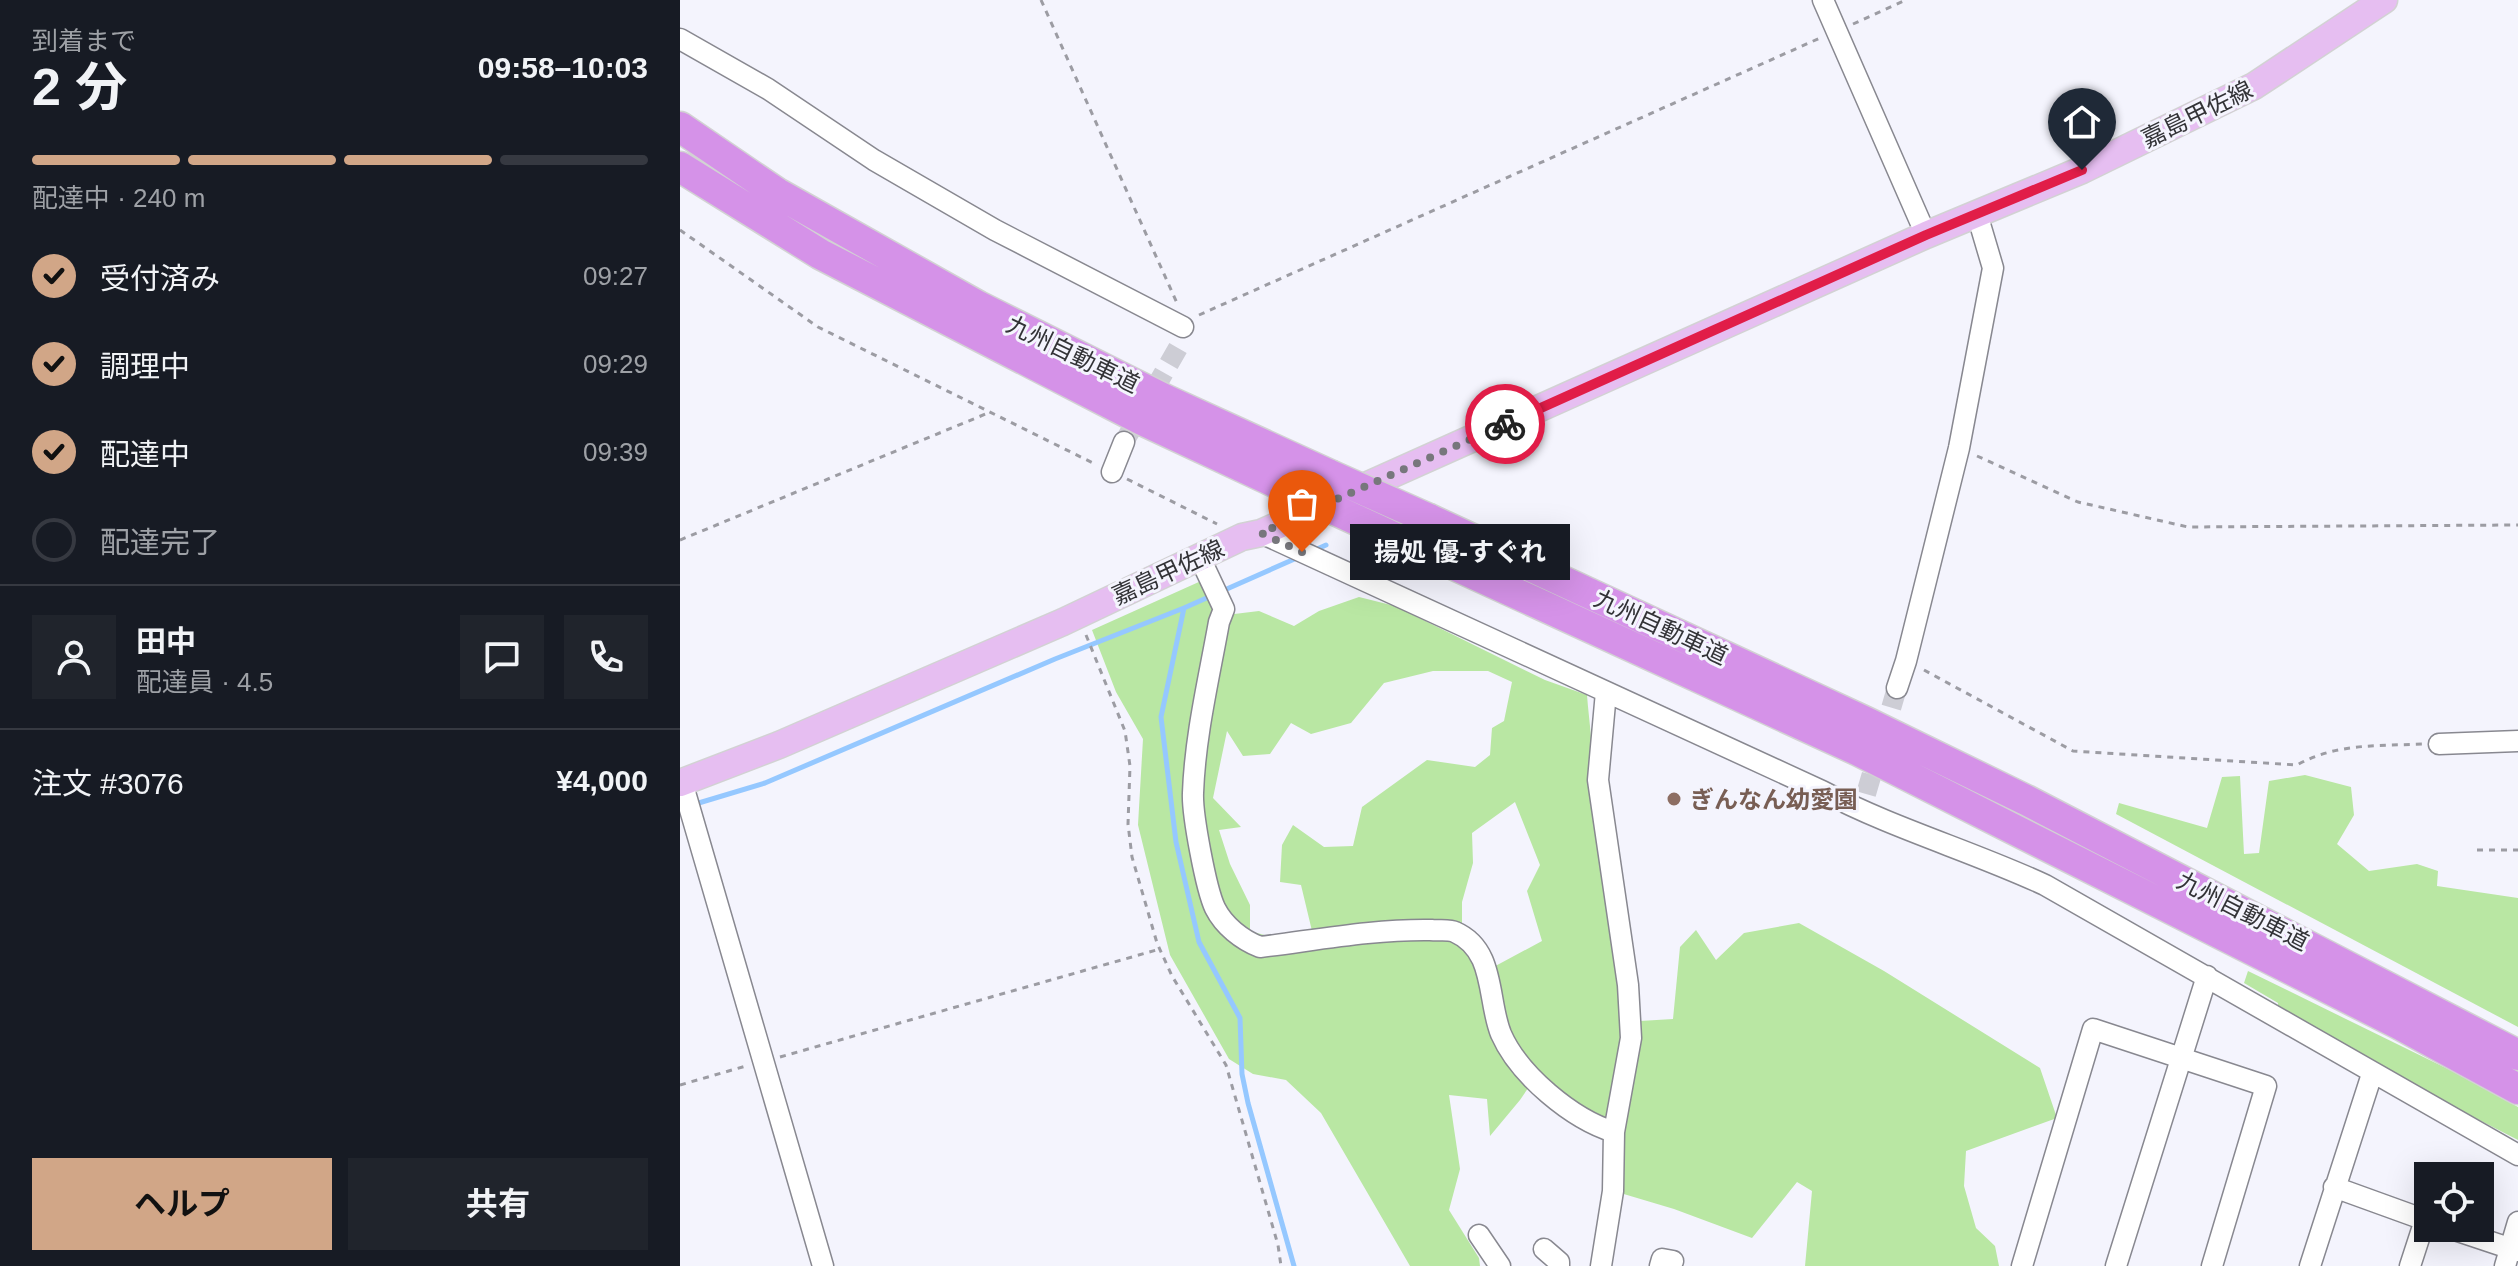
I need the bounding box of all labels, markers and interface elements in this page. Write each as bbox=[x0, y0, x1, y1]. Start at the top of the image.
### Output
text: 到着まで bbox=[32, 26, 136, 56]
text: 09:58–10:03 bbox=[478, 51, 648, 84]
text: 2 分 bbox=[32, 58, 127, 116]
street label: 嘉島甲佐線 bbox=[2137, 76, 2257, 152]
pin bbox=[2048, 88, 2116, 170]
icon: home bbox=[2060, 100, 2104, 144]
text: 配達中 · 240 m bbox=[32, 183, 205, 213]
icon: check bbox=[32, 254, 76, 298]
text: 09:27 bbox=[583, 261, 648, 291]
text: 受付済み bbox=[100, 262, 220, 295]
street label: 九州自動車道 bbox=[1002, 310, 1144, 398]
icon: check bbox=[32, 342, 76, 386]
text: 09:29 bbox=[583, 349, 648, 379]
text: 調理中 bbox=[100, 350, 190, 383]
courier bbox=[1465, 384, 1545, 464]
icon: bike bbox=[1483, 402, 1527, 446]
icon: check bbox=[32, 430, 76, 474]
text: 09:39 bbox=[583, 437, 648, 467]
text: 配達中 bbox=[100, 438, 190, 471]
pin bbox=[1268, 470, 1336, 552]
icon: bag bbox=[1280, 482, 1324, 526]
callout: 揚処 優-すぐれ bbox=[1350, 524, 1570, 580]
text: 配達完了 bbox=[100, 526, 220, 559]
street label: 嘉島甲佐線 bbox=[1108, 534, 1228, 610]
text: 揚処 優-すぐれ bbox=[1374, 537, 1546, 567]
street label: 九州自動車道 bbox=[1590, 584, 1732, 670]
button: person bbox=[32, 615, 116, 699]
button: chat bbox=[460, 615, 544, 699]
button: phone bbox=[564, 615, 648, 699]
text: 田中 bbox=[136, 625, 196, 658]
text: 配達員 · 4.5 bbox=[136, 667, 273, 697]
text: ¥4,000 bbox=[556, 764, 648, 797]
text: 注文 #3076 bbox=[32, 767, 184, 800]
place label: ぎんなん幼愛園 bbox=[1690, 786, 1858, 813]
marker: ぎんなん幼愛園 bbox=[1665, 790, 1683, 808]
street label: 九州自動車道 bbox=[2173, 866, 2313, 956]
button: ヘルプ bbox=[32, 1158, 332, 1250]
button: 共有 bbox=[348, 1158, 648, 1250]
map controls bbox=[2414, 1162, 2494, 1242]
button: locate bbox=[2414, 1162, 2494, 1242]

